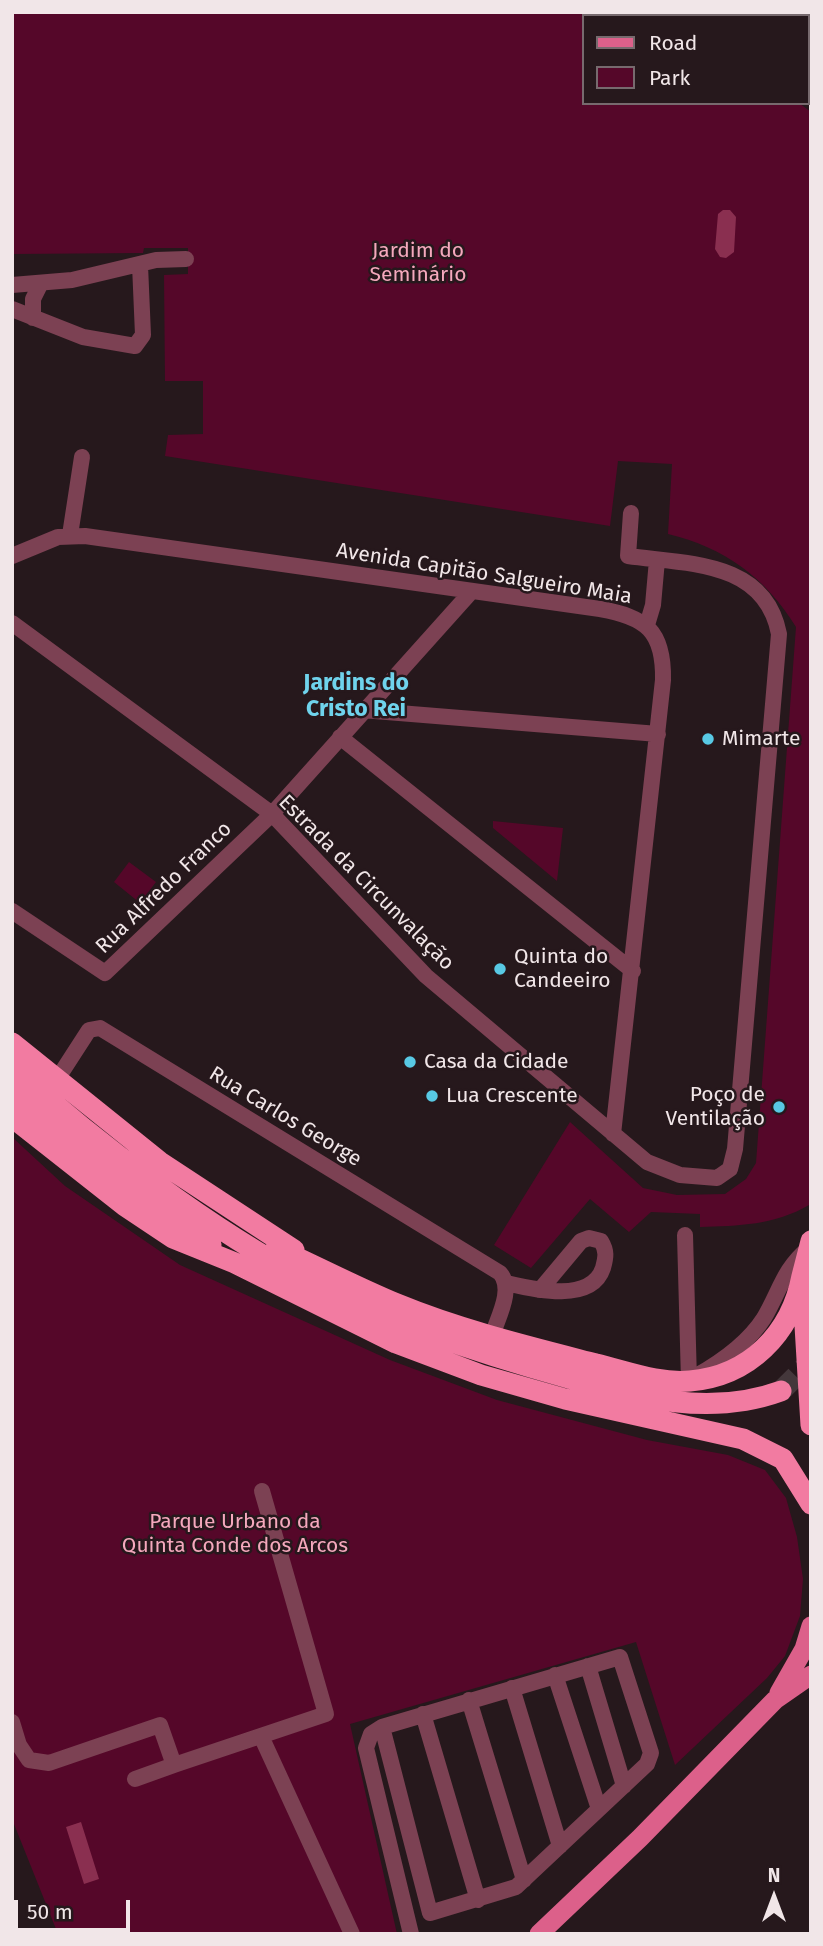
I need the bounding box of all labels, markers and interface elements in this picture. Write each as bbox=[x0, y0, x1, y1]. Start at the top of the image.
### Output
legend bbox=[582, 14, 809, 105]
text: Road bbox=[649, 30, 697, 56]
text: Park bbox=[649, 65, 690, 91]
park label: Jardim do Seminário bbox=[370, 238, 466, 288]
street label: Avenida Capitão Salgueiro Maia bbox=[334, 538, 634, 610]
district label: Jardins do Cristo Rei bbox=[303, 670, 409, 724]
place label: Mimarte bbox=[722, 726, 800, 752]
marker: Mimarte bbox=[700, 731, 716, 747]
street label: Estrada da Circunvalação bbox=[273, 790, 459, 976]
street label: Rua Alfredo Franco bbox=[91, 817, 237, 959]
place label: Quinta do Candeeiro bbox=[514, 944, 610, 994]
marker: Quinta do Candeeiro bbox=[492, 961, 508, 977]
place label: Casa da Cidade bbox=[424, 1049, 569, 1075]
marker: Casa da Cidade bbox=[402, 1054, 418, 1070]
street label: Rua Carlos George bbox=[204, 1062, 366, 1172]
place label: Poço de Ventilação bbox=[666, 1082, 765, 1132]
place label: Lua Crescente bbox=[446, 1083, 578, 1109]
marker: Lua Crescente bbox=[424, 1088, 440, 1104]
marker: Poço de Ventilação bbox=[771, 1099, 787, 1115]
park label: Parque Urbano da Quinta Conde dos Arcos bbox=[122, 1509, 348, 1559]
north arrow bbox=[739, 1862, 809, 1932]
text: N bbox=[768, 1864, 780, 1887]
scale bar bbox=[18, 1886, 133, 1930]
text: 50 m bbox=[27, 1899, 73, 1925]

